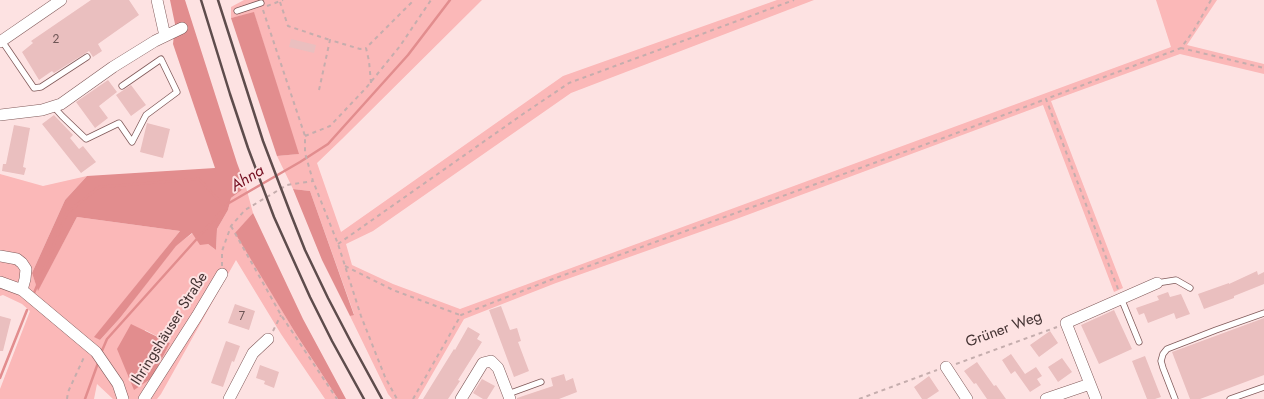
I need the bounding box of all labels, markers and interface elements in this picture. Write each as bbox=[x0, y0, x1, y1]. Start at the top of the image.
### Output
house number: 2 bbox=[53, 33, 59, 47]
water label: Ahna bbox=[228, 162, 268, 196]
street label: Ihringshäuser Straße bbox=[128, 269, 212, 389]
street label: Grüner Weg bbox=[963, 308, 1045, 352]
house number: 7 bbox=[239, 310, 245, 324]

